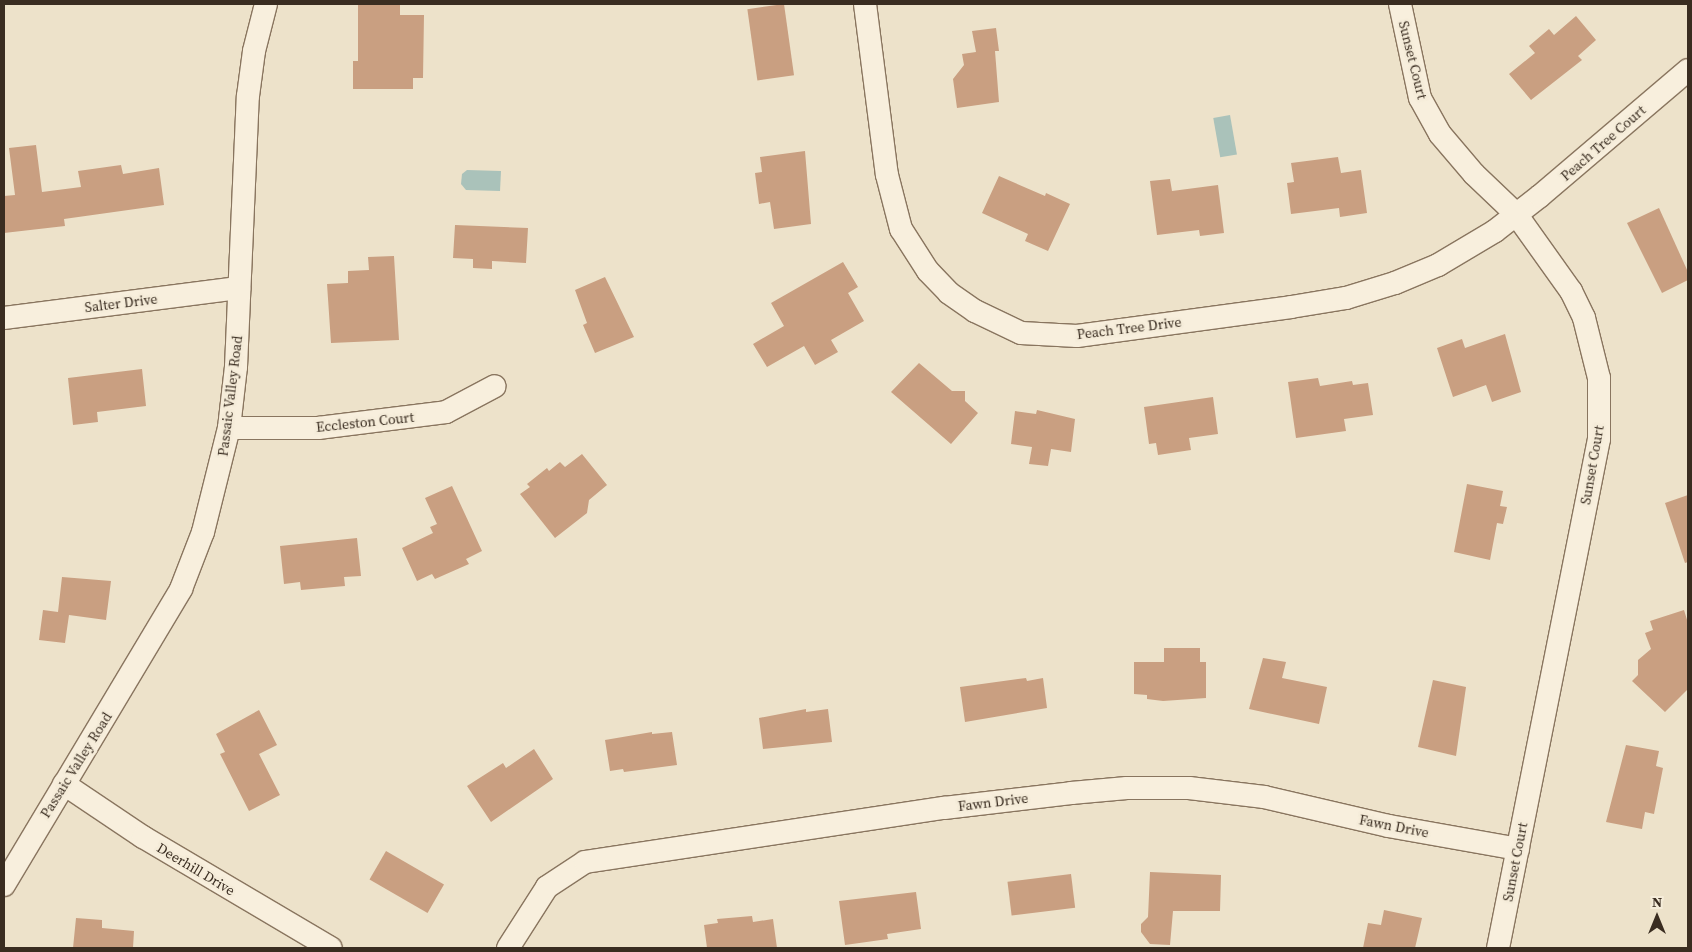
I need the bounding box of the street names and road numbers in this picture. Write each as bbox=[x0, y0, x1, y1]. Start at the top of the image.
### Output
street label: Sunset Court bbox=[1395, 19, 1431, 101]
street label: Peach Tree Court bbox=[1557, 102, 1649, 184]
street label: Salter Drive bbox=[84, 290, 158, 316]
street label: Peach Tree Drive bbox=[1076, 313, 1182, 343]
street label: Passaic Valley Road bbox=[214, 335, 246, 457]
street label: Eccleston Court bbox=[315, 408, 415, 436]
street label: Sunset Court bbox=[1577, 424, 1607, 506]
street label: Passaic Valley Road bbox=[37, 709, 115, 821]
street label: Fawn Drive bbox=[957, 789, 1029, 815]
street label: Fawn Drive bbox=[1358, 811, 1430, 841]
street label: Sunset Court bbox=[1499, 821, 1531, 903]
street label: Deerhill Drive bbox=[154, 839, 238, 899]

